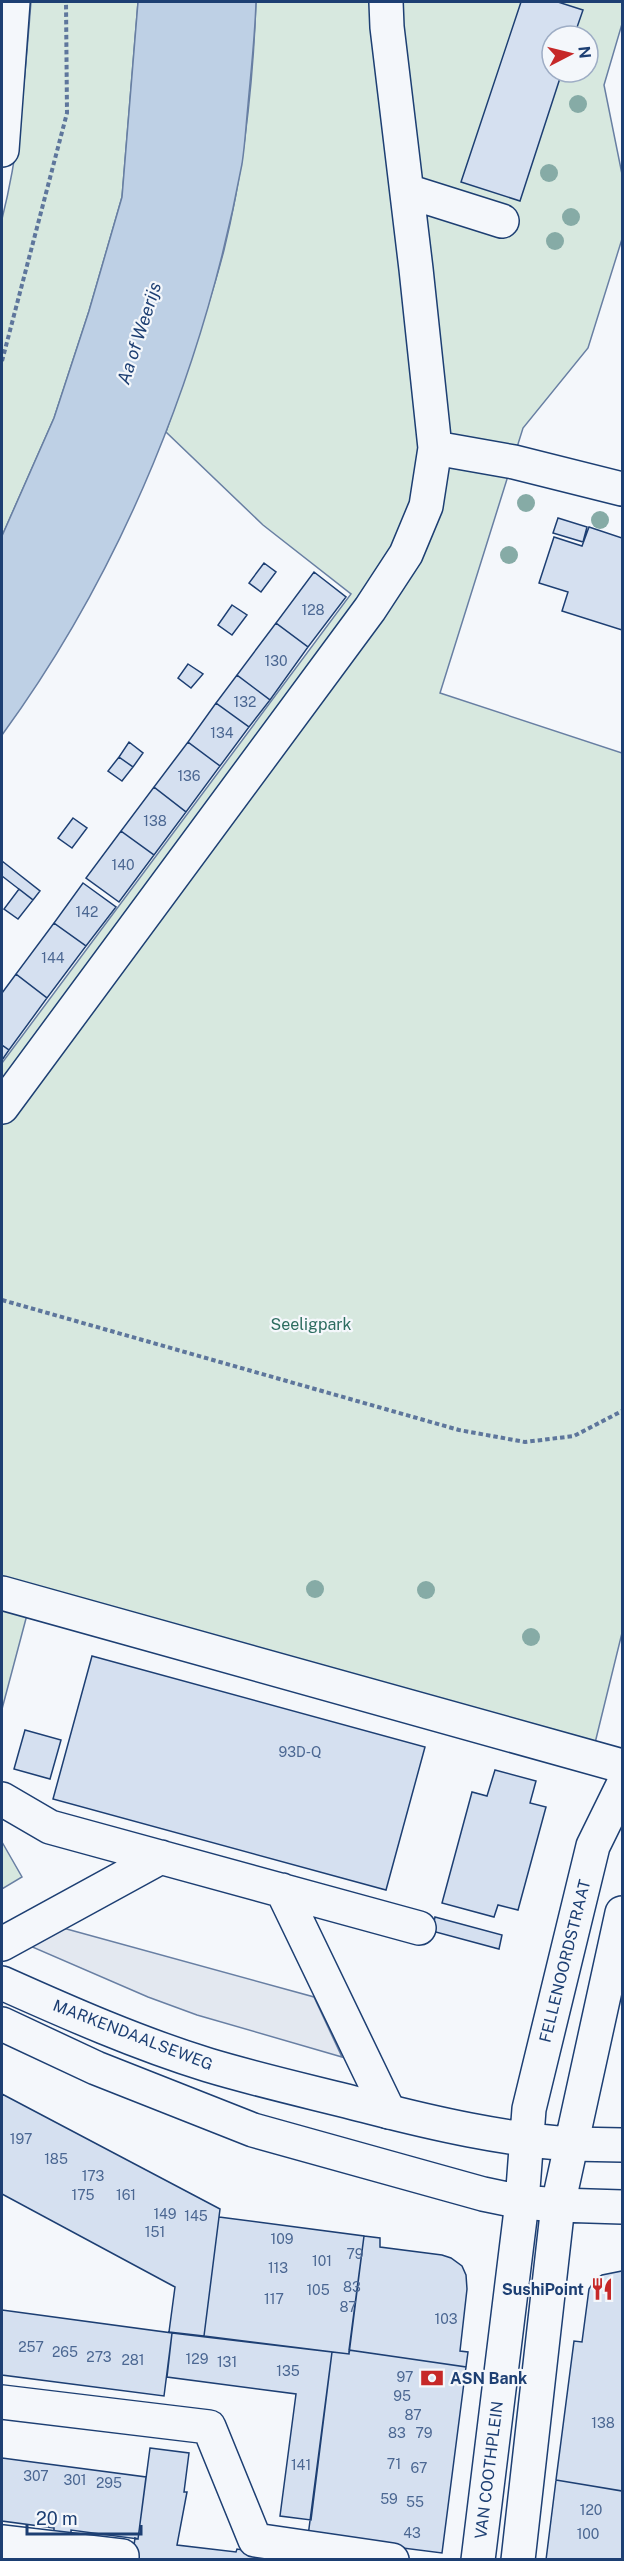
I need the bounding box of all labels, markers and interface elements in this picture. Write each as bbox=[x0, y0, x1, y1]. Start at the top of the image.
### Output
north arrow bbox=[540, 24, 600, 84]
text: N bbox=[574, 45, 595, 60]
water label: Aa of Weerijs bbox=[113, 279, 165, 387]
house number: 128 bbox=[301, 602, 325, 618]
house number: 130 bbox=[265, 653, 288, 669]
house number: 132 bbox=[234, 694, 256, 710]
house number: 134 bbox=[210, 725, 234, 741]
house number: 136 bbox=[177, 768, 201, 784]
house number: 138 bbox=[143, 813, 167, 829]
house number: 140 bbox=[111, 857, 135, 873]
house number: 142 bbox=[76, 904, 98, 920]
house number: 144 bbox=[41, 950, 65, 966]
park label: Seeligpark bbox=[270, 1315, 352, 1334]
house number: 93D-Q bbox=[279, 1744, 321, 1760]
street label: FELLENOORDSTRAAT bbox=[536, 1877, 595, 2044]
street label: MARKENDAALSEWEG bbox=[50, 1996, 216, 2074]
house number: 197 bbox=[10, 2131, 32, 2147]
house number: 185 bbox=[44, 2151, 68, 2167]
house number: 173 bbox=[82, 2168, 105, 2184]
house number: 175 bbox=[71, 2187, 95, 2203]
house number: 161 bbox=[116, 2187, 136, 2203]
house number: 149 bbox=[153, 2206, 177, 2222]
house number: 145 bbox=[184, 2208, 208, 2224]
house number: 151 bbox=[145, 2224, 165, 2240]
house number: 109 bbox=[271, 2231, 294, 2247]
house number: 79 bbox=[347, 2246, 364, 2262]
house number: 101 bbox=[312, 2253, 332, 2269]
house number: 113 bbox=[268, 2260, 288, 2276]
restaurant icon: SushiPoint bbox=[589, 2276, 615, 2302]
house number: 83 bbox=[343, 2279, 361, 2295]
place label: SushiPoint bbox=[502, 2280, 584, 2299]
house number: 105 bbox=[306, 2282, 330, 2298]
house number: 117 bbox=[264, 2291, 284, 2307]
house number: 87 bbox=[339, 2299, 357, 2315]
house number: 103 bbox=[435, 2311, 458, 2327]
house number: 257 bbox=[18, 2339, 44, 2355]
house number: 265 bbox=[52, 2344, 78, 2360]
house number: 273 bbox=[86, 2349, 112, 2365]
house number: 129 bbox=[186, 2351, 209, 2367]
house number: 281 bbox=[121, 2352, 145, 2368]
house number: 131 bbox=[217, 2354, 237, 2370]
house number: 135 bbox=[276, 2363, 300, 2379]
bank icon: ASN Bank bbox=[419, 2365, 445, 2391]
house number: 97 bbox=[397, 2369, 413, 2385]
place label: ASN Bank bbox=[450, 2369, 527, 2388]
house number: 95 bbox=[393, 2388, 411, 2404]
street label: VAN COOTHPLEIN bbox=[471, 2400, 507, 2540]
house number: 87 bbox=[404, 2407, 422, 2423]
house number: 138 bbox=[591, 2415, 615, 2431]
house number: 83 bbox=[388, 2425, 406, 2441]
house number: 79 bbox=[416, 2425, 433, 2441]
house number: 71 bbox=[387, 2456, 401, 2472]
house number: 141 bbox=[291, 2457, 311, 2473]
house number: 67 bbox=[411, 2460, 427, 2476]
house number: 307 bbox=[23, 2468, 49, 2484]
house number: 301 bbox=[64, 2472, 87, 2488]
house number: 295 bbox=[96, 2475, 122, 2491]
house number: 59 bbox=[380, 2491, 398, 2507]
house number: 55 bbox=[406, 2494, 424, 2510]
scale bar bbox=[27, 2498, 141, 2536]
house number: 120 bbox=[580, 2502, 602, 2518]
text: 20 m bbox=[36, 2508, 78, 2529]
house number: 43 bbox=[403, 2525, 421, 2541]
house number: 100 bbox=[577, 2526, 599, 2542]

